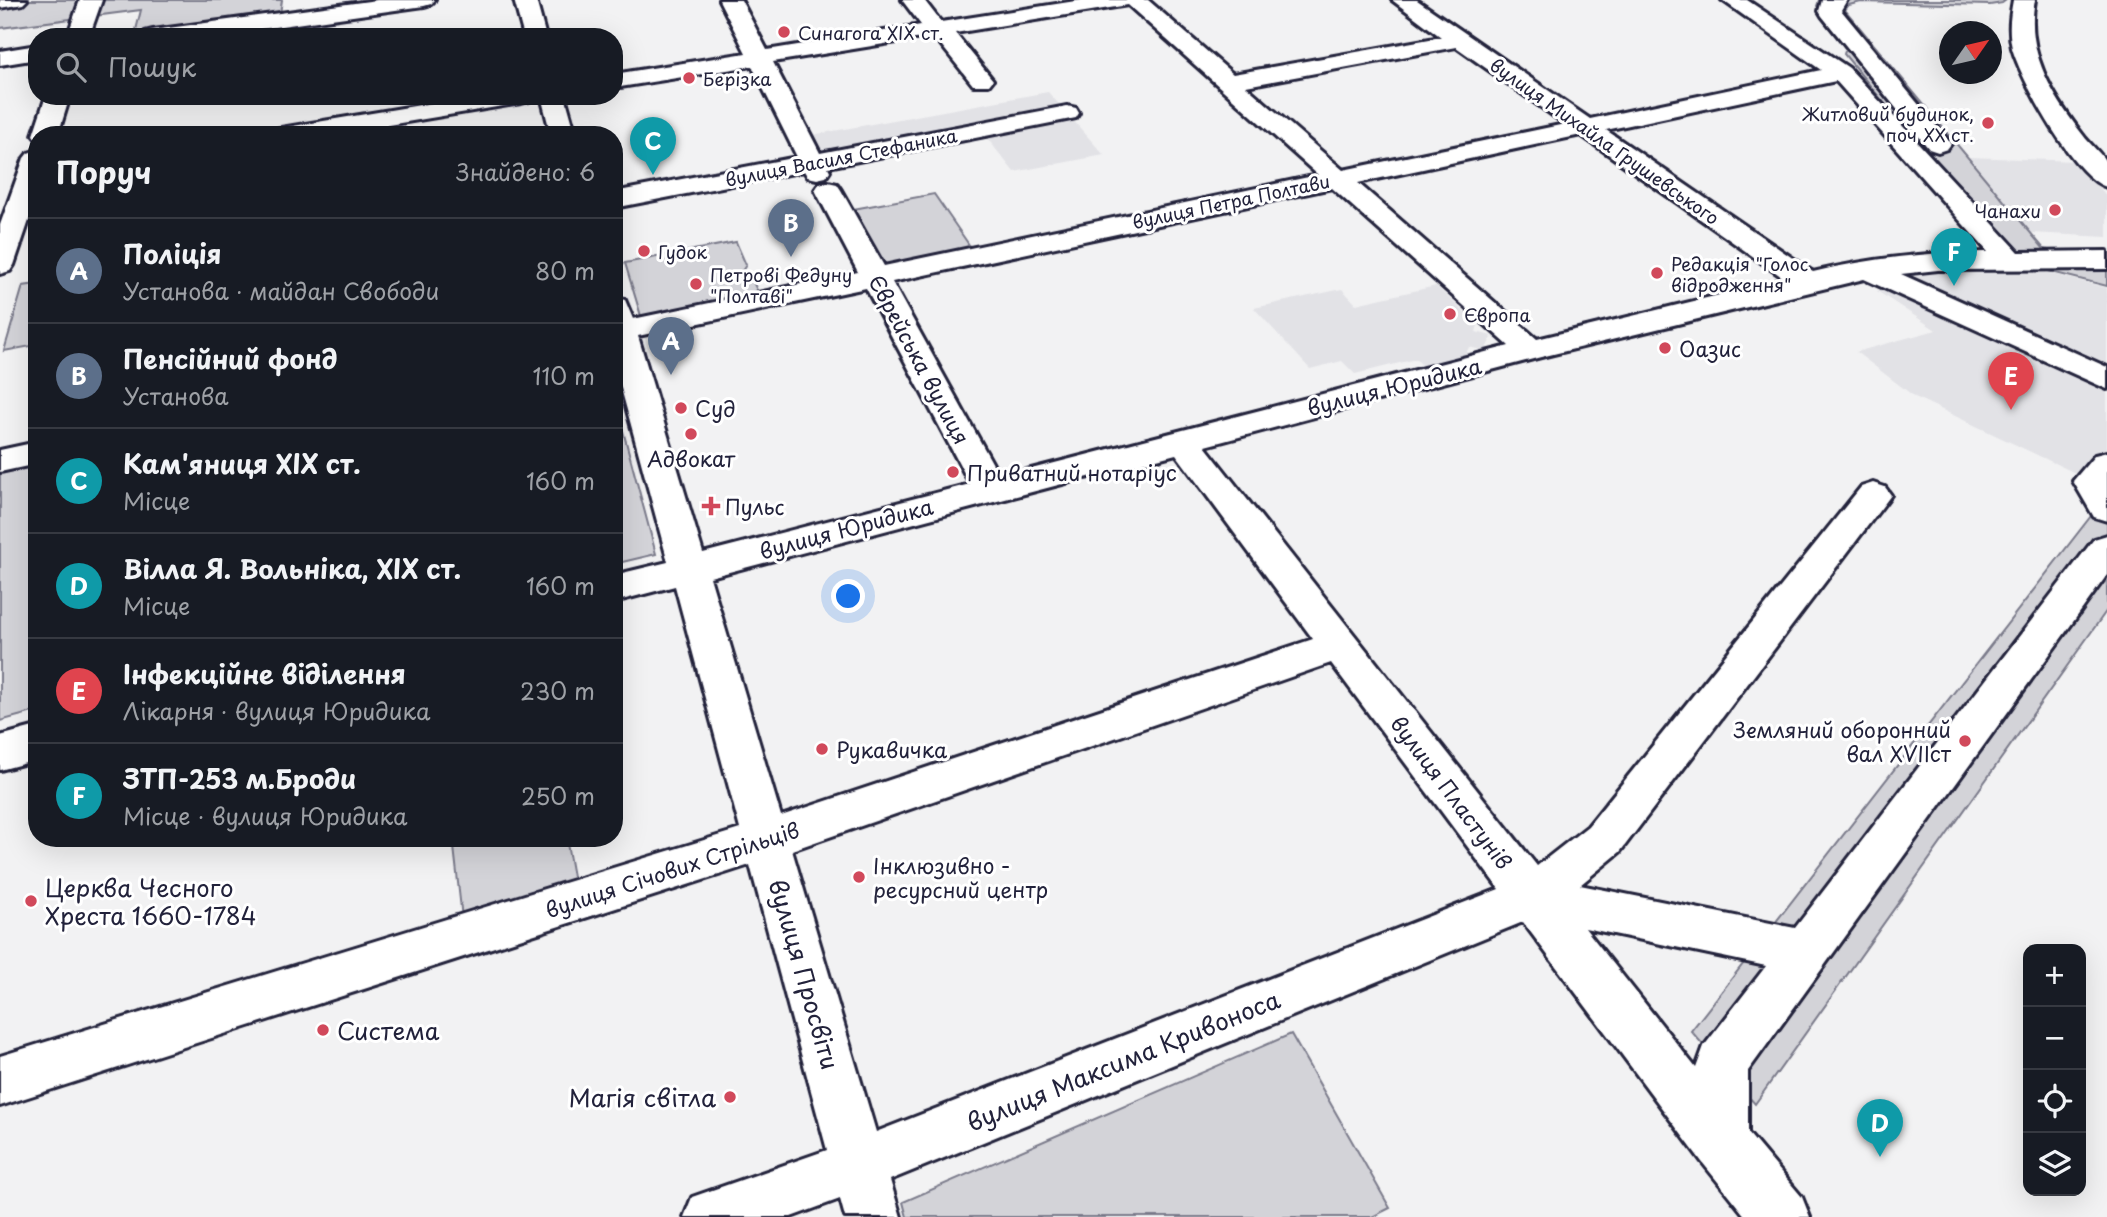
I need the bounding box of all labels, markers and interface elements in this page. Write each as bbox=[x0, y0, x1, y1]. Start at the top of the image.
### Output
place label: Синагога XIX ст. bbox=[798, 19, 944, 46]
north arrow bbox=[1939, 21, 2002, 84]
marker: Синагога XIX ст. bbox=[776, 24, 792, 40]
search box bbox=[28, 28, 623, 105]
text: Пошук bbox=[108, 47, 196, 86]
icon: search bbox=[52, 48, 90, 86]
street label: вулиця Михайла Грушевського bbox=[1485, 51, 1725, 231]
place label: Берізка bbox=[703, 65, 772, 92]
marker: Берізка bbox=[681, 70, 697, 86]
place label: Житловий будинок, поч XX ст. bbox=[1802, 100, 1974, 148]
marker: Житловий будинок, поч XX ст. bbox=[1980, 115, 1996, 131]
pin: C bbox=[630, 117, 676, 175]
street label: вулиця Василя Стефаника bbox=[723, 121, 960, 193]
text: Поруч bbox=[56, 149, 151, 194]
text: Знайдено: 6 bbox=[456, 154, 595, 189]
street label: вулиця Петра Полтави bbox=[1130, 167, 1332, 235]
place label: Чанахи bbox=[1975, 197, 2041, 224]
pin: B bbox=[768, 199, 814, 257]
marker: Чанахи bbox=[2047, 202, 2063, 218]
pin: F bbox=[1931, 228, 1977, 286]
text: Поліція bbox=[123, 234, 221, 273]
place label: Гудок bbox=[658, 238, 708, 265]
marker: Гудок bbox=[636, 243, 652, 259]
place label: Редакція "Голос відродження" bbox=[1671, 250, 1808, 298]
text: A bbox=[70, 253, 88, 288]
text: 80 m bbox=[535, 253, 595, 288]
place label: Петрові Федуну "Полтаві" bbox=[710, 261, 852, 309]
marker: Редакція "Голос відродження" bbox=[1649, 265, 1665, 281]
street label: Єврейська вулиця bbox=[862, 268, 978, 450]
text: Установа · майдан Свободи bbox=[123, 273, 439, 308]
marker: Петрові Федуну "Полтаві" bbox=[688, 276, 704, 292]
place label: Європа bbox=[1464, 301, 1530, 328]
marker: Європа bbox=[1442, 306, 1458, 322]
pin: A bbox=[648, 317, 694, 375]
place label: Оазис bbox=[1679, 332, 1741, 364]
text: Пенсійний фонд bbox=[123, 339, 338, 378]
marker: Оазис bbox=[1657, 340, 1673, 356]
street label: вулиця Юридика bbox=[1303, 349, 1485, 423]
pin: E bbox=[1988, 352, 2034, 410]
text: B bbox=[71, 358, 87, 393]
text: 110 m bbox=[533, 358, 595, 393]
text: Установа bbox=[123, 378, 229, 413]
place label: Cуд bbox=[695, 392, 736, 424]
marker: Cуд bbox=[673, 400, 689, 416]
marker: Адвокат bbox=[683, 426, 699, 442]
place label: Адвокат bbox=[647, 442, 736, 474]
text: Кам'яниця XIX ст. bbox=[123, 444, 361, 483]
place label: Приватний нотаріус bbox=[967, 456, 1177, 488]
text: C bbox=[70, 463, 88, 498]
text: 160 m bbox=[526, 463, 595, 498]
marker: Приватний нотаріус bbox=[945, 464, 961, 480]
text: Місце bbox=[123, 483, 190, 518]
street label: вулиця Юридика bbox=[756, 489, 937, 567]
place label: Пульс bbox=[725, 490, 784, 522]
marker: Пульс bbox=[703, 498, 719, 514]
text: Вілла Я. Вольніка, XIX ст. bbox=[123, 549, 461, 588]
text: D bbox=[70, 568, 88, 603]
text: 160 m bbox=[526, 568, 595, 603]
your location bbox=[831, 579, 865, 613]
text: Місце bbox=[123, 588, 190, 623]
text: Інфекційне віділення bbox=[123, 654, 406, 693]
text: E bbox=[72, 673, 86, 708]
text: 230 m bbox=[520, 673, 595, 708]
text: Лікарня · вулиця Юридика bbox=[123, 693, 430, 728]
street label: вулиця Пластунів bbox=[1384, 709, 1520, 875]
place label: Земляний оборонний вал XVIIст bbox=[1734, 713, 1952, 769]
place label: Рукавичка bbox=[836, 733, 948, 765]
marker: Земляний оборонний вал XVIIст bbox=[1957, 733, 1973, 749]
marker: Рукавичка bbox=[814, 741, 830, 757]
text: ЗТП-253 м.Броди bbox=[123, 759, 356, 798]
text: F bbox=[72, 778, 86, 813]
text: 250 m bbox=[521, 778, 595, 813]
text: Місце · вулиця Юридика bbox=[123, 798, 407, 833]
street label: вулиця Січових Стрільців bbox=[541, 813, 803, 925]
place label: Інклюзивно - ресурсний центр bbox=[873, 849, 1048, 905]
place label: Церква Чесного Хреста 1660-1784 bbox=[45, 869, 257, 933]
marker: Інклюзивно - ресурсний центр bbox=[851, 869, 867, 885]
street label: вулиця Просвіти bbox=[761, 875, 849, 1073]
marker: Церква Чесного Хреста 1660-1784 bbox=[23, 893, 39, 909]
map controls bbox=[2023, 944, 2086, 1196]
button: + bbox=[2023, 944, 2086, 1007]
street label: вулиця Максима Кривоноса bbox=[961, 981, 1285, 1139]
button: − bbox=[2023, 1007, 2086, 1070]
place label: Система bbox=[337, 1012, 440, 1048]
marker: Система bbox=[315, 1022, 331, 1038]
button: locate bbox=[2023, 1070, 2086, 1133]
place label: Магія світла bbox=[569, 1079, 716, 1115]
marker: Магія світла bbox=[722, 1089, 738, 1105]
pin: D bbox=[1857, 1099, 1903, 1157]
button: layers bbox=[2023, 1133, 2086, 1196]

